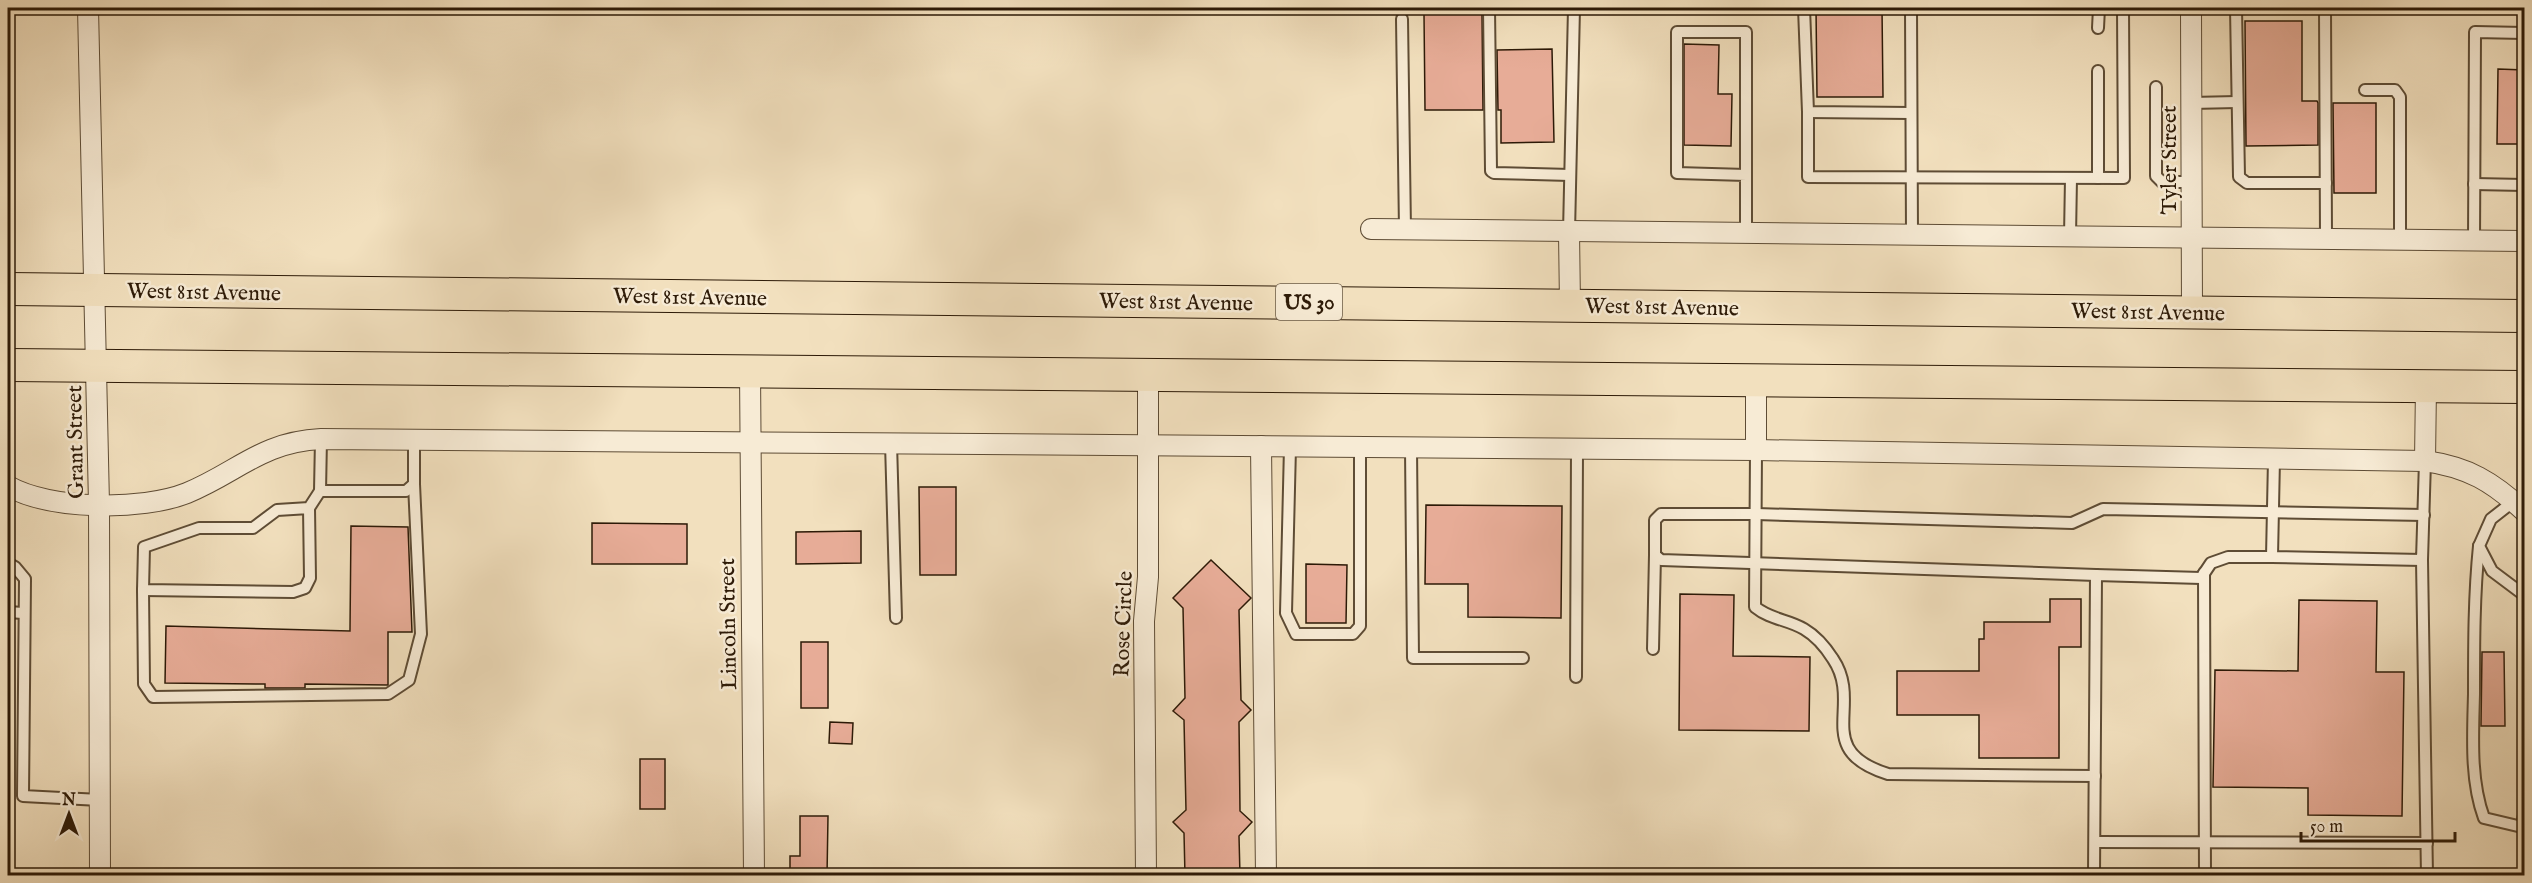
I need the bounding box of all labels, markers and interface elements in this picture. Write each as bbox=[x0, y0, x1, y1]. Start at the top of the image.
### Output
street label: Tyler Street bbox=[2156, 105, 2184, 215]
street label: West 81st Avenue bbox=[127, 278, 281, 308]
street label: West 81st Avenue bbox=[613, 283, 767, 313]
road number: US 30 bbox=[1276, 284, 1342, 320]
street label: West 81st Avenue bbox=[1099, 288, 1253, 318]
street label: West 81st Avenue bbox=[1585, 293, 1739, 323]
street label: West 81st Avenue bbox=[2071, 298, 2225, 328]
street label: Grant Street bbox=[61, 384, 91, 499]
street label: Lincoln Street bbox=[714, 557, 744, 690]
street label: Rose Circle bbox=[1108, 571, 1140, 678]
north arrow bbox=[39, 784, 99, 844]
text: N bbox=[61, 791, 76, 811]
scale bar bbox=[2301, 805, 2456, 843]
text: 50 m bbox=[2310, 816, 2343, 839]

